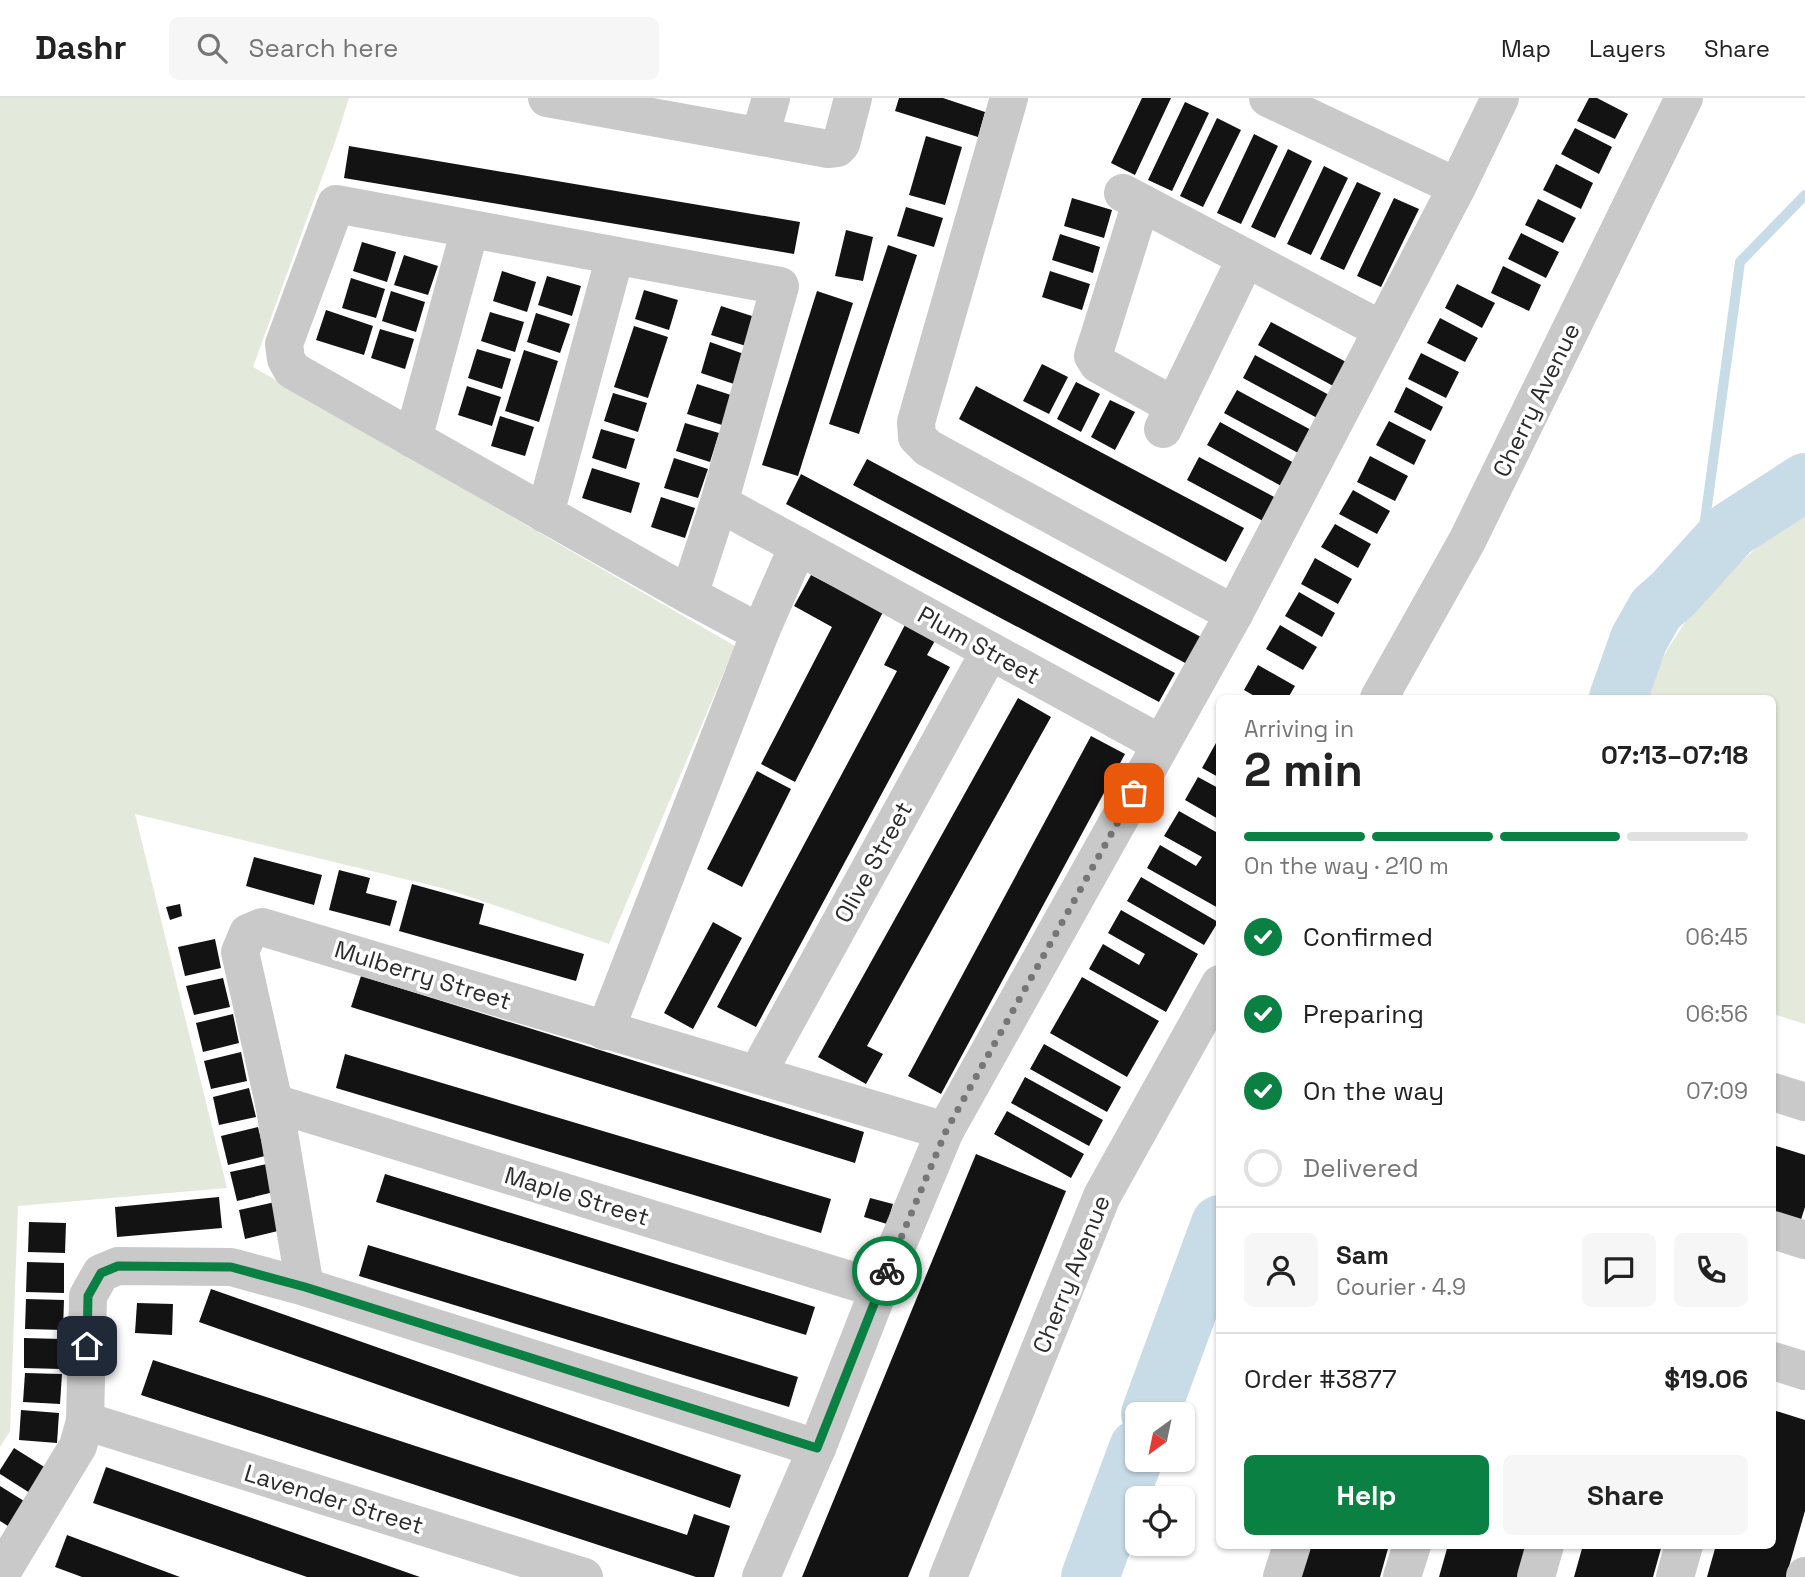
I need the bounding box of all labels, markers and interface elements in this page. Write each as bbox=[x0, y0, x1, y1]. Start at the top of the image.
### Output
search box bbox=[169, 17, 659, 80]
text: Dashr bbox=[35, 27, 127, 69]
icon: search bbox=[193, 29, 231, 67]
text: Search here bbox=[249, 31, 398, 65]
text: Map bbox=[1501, 33, 1551, 64]
text: Layers bbox=[1589, 33, 1666, 64]
text: Share bbox=[1704, 33, 1770, 64]
street label: Cherry Avenue bbox=[1485, 318, 1587, 482]
street label: Plum Street bbox=[912, 599, 1046, 691]
text: Arriving in bbox=[1244, 714, 1354, 744]
text: 07:13–07:18 bbox=[1601, 738, 1748, 772]
text: 2 min bbox=[1244, 741, 1363, 799]
pin bbox=[1104, 763, 1164, 823]
icon: bag bbox=[1115, 774, 1153, 812]
street label: Olive Street bbox=[827, 796, 919, 928]
text: On the way · 210 m bbox=[1244, 851, 1449, 881]
icon: check bbox=[1244, 918, 1282, 956]
text: Confirmed bbox=[1303, 920, 1433, 954]
text: 06:45 bbox=[1685, 922, 1748, 952]
street label: Mulberry Street bbox=[331, 933, 515, 1017]
icon: check bbox=[1244, 995, 1282, 1033]
text: Preparing bbox=[1303, 997, 1424, 1031]
text: 06:56 bbox=[1686, 999, 1748, 1029]
icon: check bbox=[1244, 1072, 1282, 1110]
text: On the way bbox=[1303, 1074, 1444, 1108]
text: 07:09 bbox=[1686, 1076, 1748, 1106]
text: Delivered bbox=[1303, 1151, 1419, 1185]
street label: Maple Street bbox=[501, 1159, 653, 1233]
street label: Cherry Avenue bbox=[1025, 1190, 1117, 1358]
button: person bbox=[1244, 1233, 1318, 1307]
button: chat bbox=[1582, 1233, 1656, 1307]
button: phone bbox=[1674, 1233, 1748, 1307]
courier bbox=[852, 1236, 922, 1306]
text: Sam bbox=[1336, 1238, 1389, 1272]
icon: bike bbox=[868, 1252, 906, 1290]
text: Courier · 4.9 bbox=[1336, 1272, 1466, 1302]
pin bbox=[57, 1316, 117, 1376]
icon: home bbox=[68, 1327, 106, 1365]
text: Order #3877 bbox=[1244, 1362, 1397, 1396]
text: $19.06 bbox=[1664, 1362, 1748, 1396]
north arrow bbox=[1125, 1402, 1195, 1472]
map controls bbox=[1125, 1402, 1195, 1556]
button: Help bbox=[1244, 1455, 1489, 1535]
button: Share bbox=[1503, 1455, 1748, 1535]
street label: Lavender Street bbox=[241, 1457, 427, 1541]
button: locate bbox=[1125, 1486, 1195, 1556]

